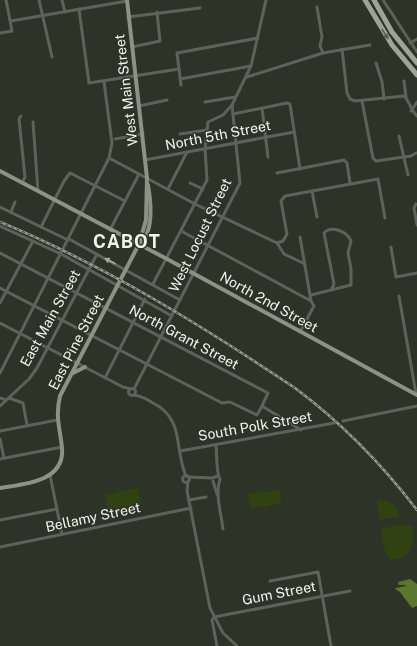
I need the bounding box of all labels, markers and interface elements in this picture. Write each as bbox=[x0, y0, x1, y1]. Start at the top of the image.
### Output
one-way arrow bbox=[381, 29, 389, 39]
street label: West Main Street bbox=[111, 33, 141, 147]
street label: North 5th Street bbox=[164, 117, 272, 153]
street label: West Locust Street bbox=[166, 176, 234, 294]
district label: CABOT bbox=[93, 231, 161, 252]
one-way arrow bbox=[104, 257, 115, 264]
street label: East Main Street bbox=[17, 267, 83, 369]
street label: North 2nd Street bbox=[217, 268, 321, 336]
street label: East Pine Street bbox=[45, 292, 107, 392]
street label: North Grant Street bbox=[127, 301, 241, 373]
street label: South Polk Street bbox=[197, 408, 313, 444]
street label: Bellamy Street bbox=[44, 499, 142, 535]
street label: Gum Street bbox=[241, 578, 317, 608]

